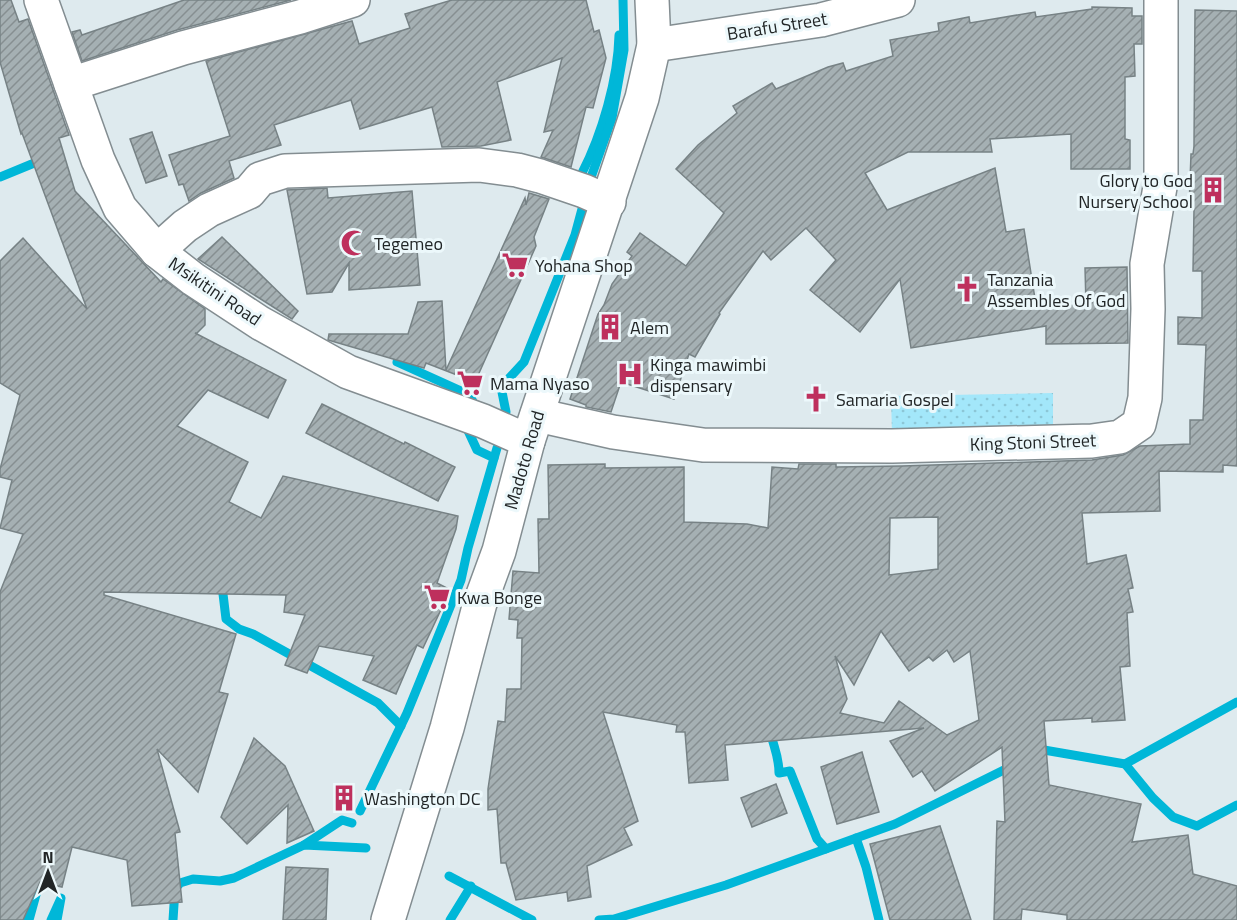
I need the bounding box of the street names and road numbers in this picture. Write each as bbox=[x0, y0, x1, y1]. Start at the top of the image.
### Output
street label: Barafu Street bbox=[725, 5, 830, 47]
street label: Msikitini Road bbox=[163, 250, 267, 332]
street label: Madoto Road bbox=[497, 407, 551, 513]
street label: King Stoni Street bbox=[969, 426, 1097, 458]

